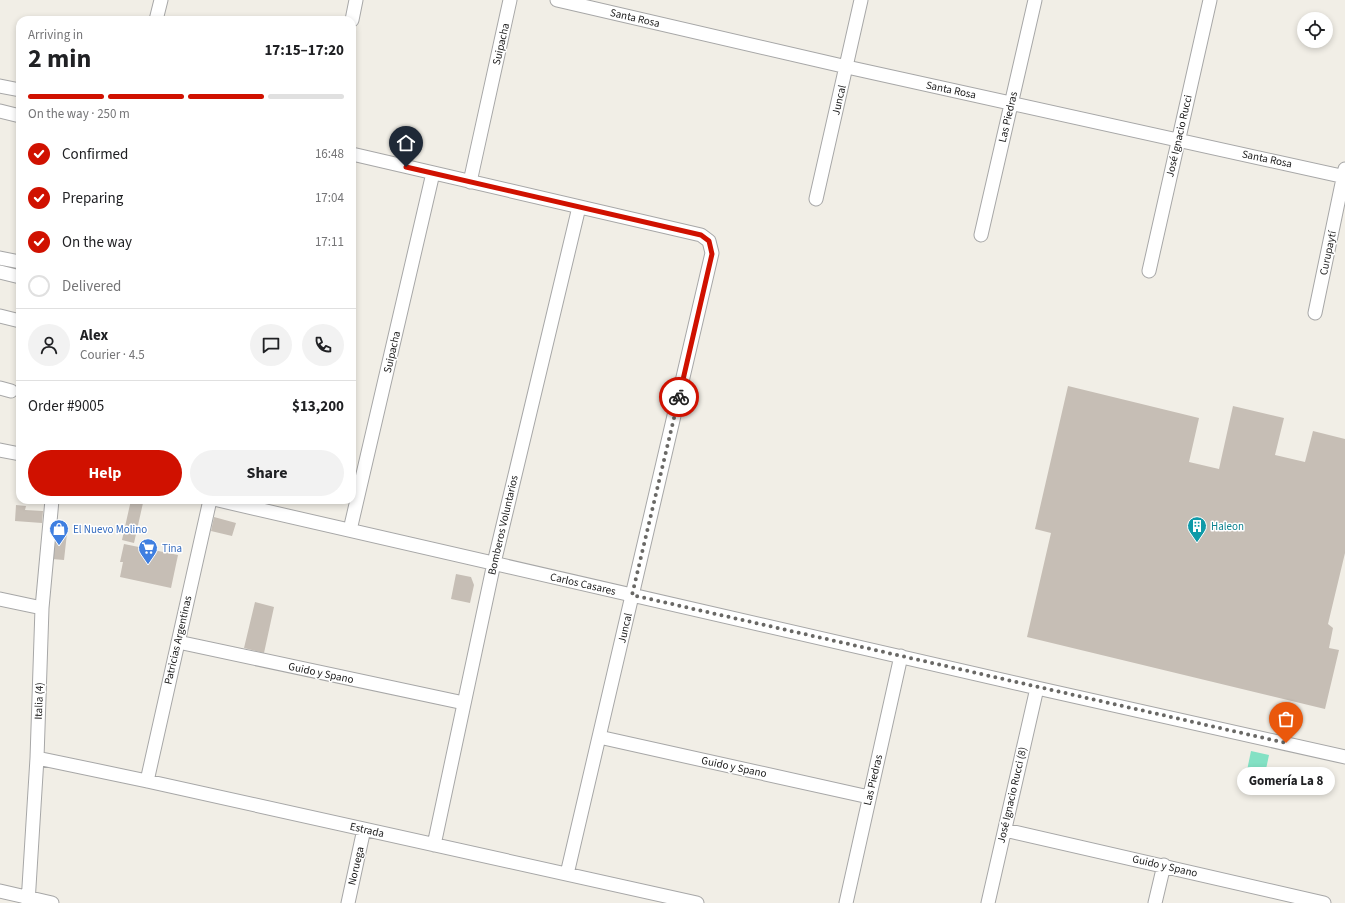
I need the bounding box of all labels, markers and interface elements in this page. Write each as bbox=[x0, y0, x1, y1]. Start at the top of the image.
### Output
street label: Santa Rosa bbox=[609, 5, 661, 31]
map controls bbox=[1297, 12, 1333, 48]
button: locate bbox=[1297, 12, 1333, 48]
street label: Suipacha bbox=[489, 22, 513, 66]
text: Arriving in bbox=[28, 26, 83, 44]
text: 2 min bbox=[28, 40, 91, 77]
text: 17:15–17:20 bbox=[264, 40, 344, 61]
street label: Santa Rosa bbox=[925, 77, 977, 103]
street label: Juncal bbox=[828, 83, 850, 117]
street label: Las Piedras bbox=[995, 90, 1021, 144]
street label: José Ignacio Rucci bbox=[1162, 93, 1196, 179]
text: On the way · 250 m bbox=[28, 105, 130, 123]
pin bbox=[389, 126, 423, 167]
icon: home bbox=[395, 132, 417, 154]
icon: check bbox=[28, 143, 50, 165]
text: Confirmed bbox=[62, 144, 128, 165]
text: 16:48 bbox=[315, 145, 344, 163]
street label: Santa Rosa bbox=[1241, 146, 1293, 172]
icon: check bbox=[28, 187, 50, 209]
text: Preparing bbox=[62, 188, 123, 209]
text: 17:04 bbox=[315, 189, 344, 207]
street label: Curupaytí bbox=[1316, 229, 1340, 277]
icon: check bbox=[28, 231, 50, 253]
text: On the way bbox=[62, 232, 132, 253]
text: 17:11 bbox=[315, 233, 344, 251]
text: Delivered bbox=[62, 276, 121, 297]
button: person bbox=[28, 324, 70, 366]
button: chat bbox=[250, 324, 292, 366]
button: phone bbox=[302, 324, 344, 366]
text: Alex bbox=[80, 325, 108, 346]
street label: Suipacha bbox=[380, 330, 404, 374]
text: Courier · 4.5 bbox=[80, 346, 145, 364]
courier bbox=[659, 377, 699, 417]
icon: bike bbox=[668, 386, 690, 408]
text: Order #9005 bbox=[28, 396, 104, 417]
text: $13,200 bbox=[292, 396, 344, 417]
button: Help bbox=[28, 450, 182, 496]
button: Share bbox=[190, 450, 344, 496]
street label: Bomberos Voluntarios bbox=[484, 473, 522, 576]
building icon: Haleon bbox=[1186, 515, 1208, 543]
shop icon: El Nuevo Molino bbox=[48, 518, 70, 546]
place label: Haleon bbox=[1211, 519, 1244, 534]
place label: El Nuevo Molino bbox=[73, 522, 147, 537]
supermarket icon: Tina bbox=[137, 537, 159, 565]
place label: Tina bbox=[162, 541, 182, 556]
street label: Carlos Casares bbox=[549, 569, 618, 599]
street label: Patricias Argentinas bbox=[161, 594, 196, 686]
street label: Juncal bbox=[614, 611, 636, 645]
street label: Guido y Spano bbox=[287, 659, 355, 687]
street label: Italia (4) bbox=[31, 682, 47, 720]
pin bbox=[1269, 702, 1303, 743]
icon: bag bbox=[1275, 708, 1297, 730]
street label: José Ignacio Rucci (8) bbox=[994, 745, 1030, 845]
street label: Guido y Spano bbox=[700, 753, 768, 781]
street label: Las Piedras bbox=[860, 753, 886, 807]
callout: Gomería La 8 bbox=[1237, 767, 1335, 795]
text: Gomería La 8 bbox=[1249, 772, 1323, 790]
street label: Estrada bbox=[348, 819, 386, 841]
street label: Noruega bbox=[344, 845, 368, 887]
street label: Guido y Spano bbox=[1131, 851, 1199, 881]

